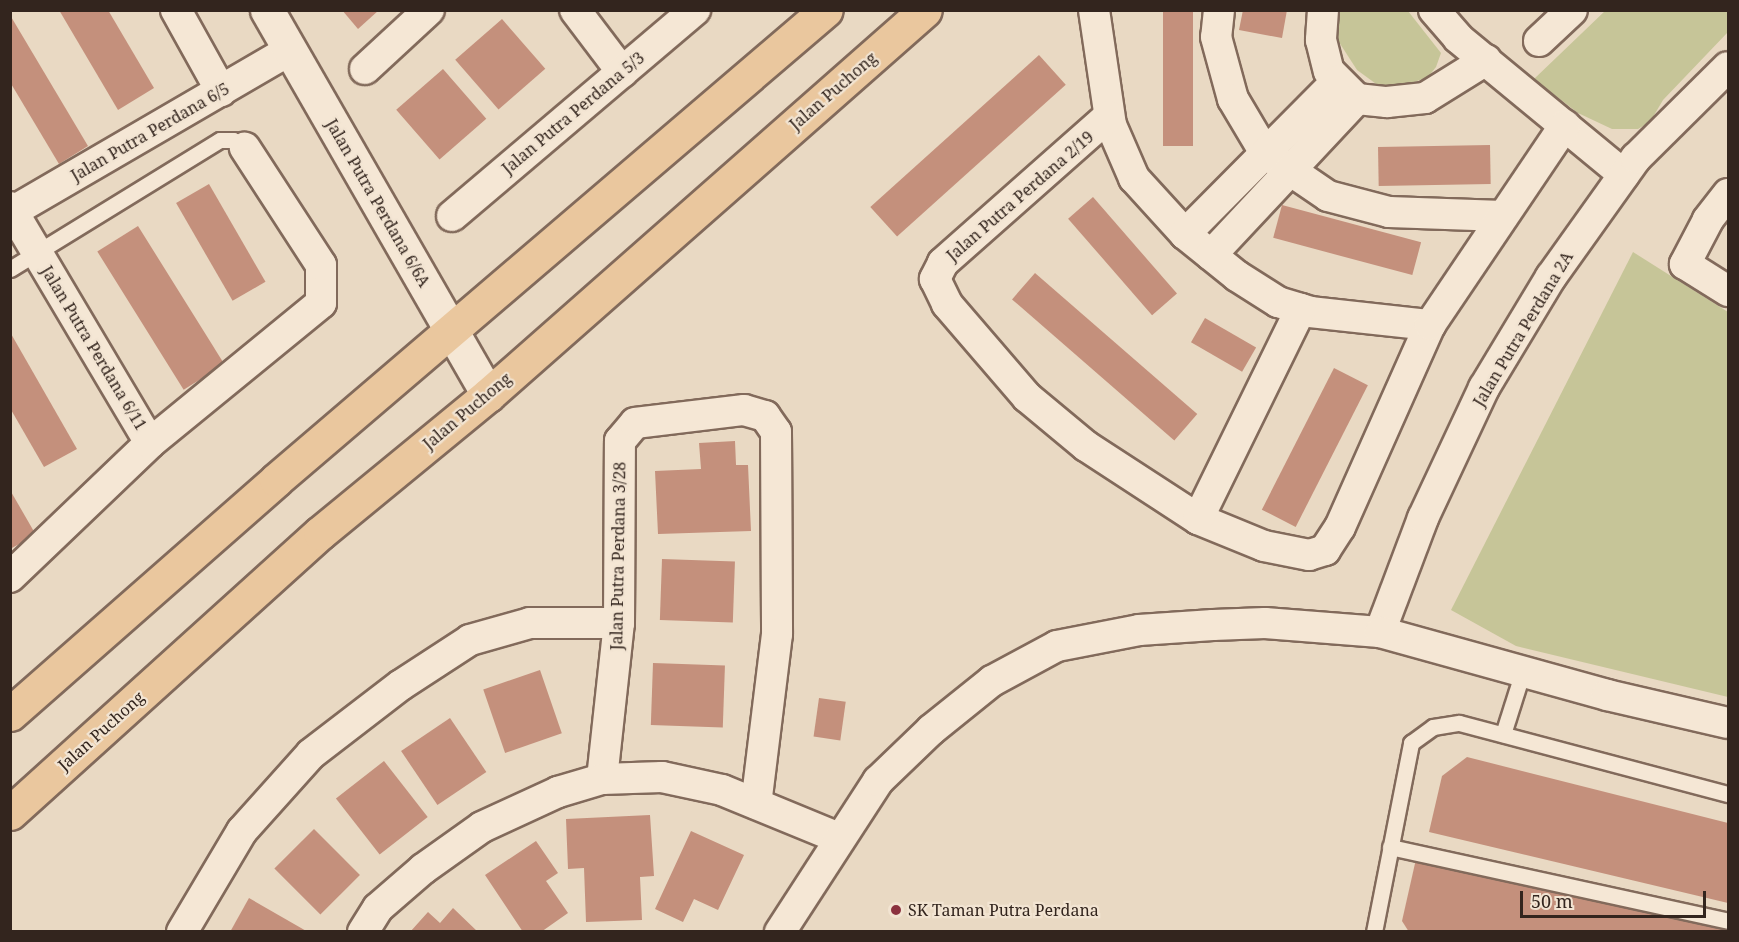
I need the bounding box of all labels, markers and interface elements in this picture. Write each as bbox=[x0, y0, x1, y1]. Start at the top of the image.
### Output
street label: Jalan Putra Perdana 5/3 bbox=[498, 48, 648, 178]
street label: Jalan Puchong bbox=[786, 48, 880, 134]
street label: Jalan Putra Perdana 6/5 bbox=[67, 79, 233, 185]
street label: Jalan Putra Perdana 6/6A bbox=[322, 116, 434, 290]
street label: Jalan Putra Perdana 2/19 bbox=[943, 127, 1097, 265]
street label: Jalan Putra Perdana 2A bbox=[1469, 248, 1577, 410]
street label: Jalan Putra Perdana 6/11 bbox=[37, 262, 151, 434]
street label: Jalan Puchong bbox=[419, 369, 515, 453]
street label: Jalan Putra Perdana 3/28 bbox=[607, 462, 629, 650]
street label: Jalan Puchong bbox=[54, 687, 148, 775]
scale bar bbox=[1523, 879, 1709, 917]
text: 50 m bbox=[1531, 889, 1573, 913]
place label: SK Taman Putra Perdana bbox=[908, 900, 1099, 920]
marker: SK Taman Putra Perdana bbox=[889, 903, 903, 917]

